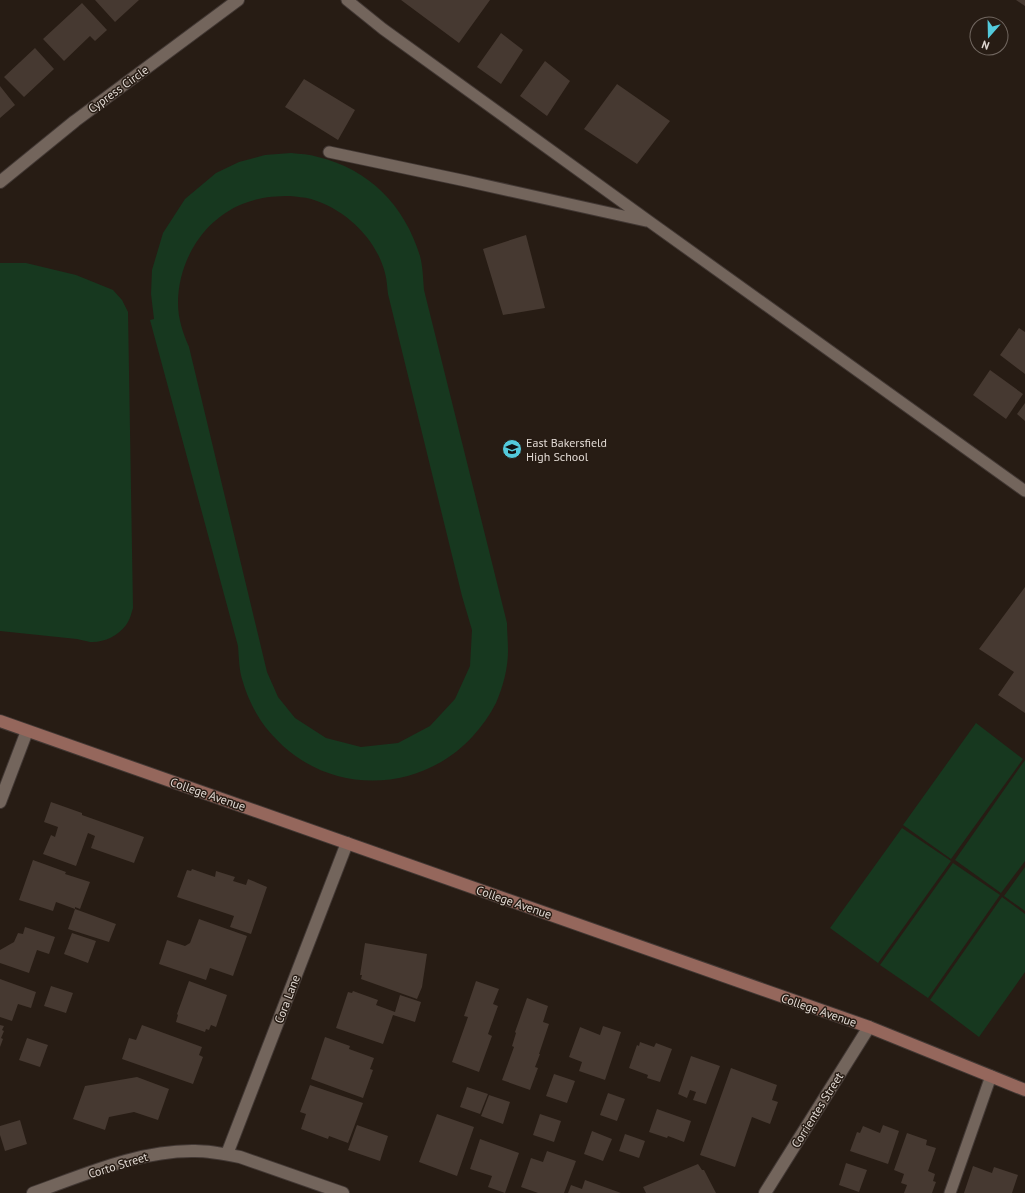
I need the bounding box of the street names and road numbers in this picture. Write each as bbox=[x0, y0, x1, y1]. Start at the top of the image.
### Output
street label: Cypress Circle bbox=[85, 62, 151, 116]
street label: College Avenue bbox=[168, 774, 248, 814]
street label: College Avenue bbox=[474, 882, 554, 922]
street label: Cora Lane bbox=[271, 973, 303, 1025]
street label: College Avenue bbox=[779, 990, 859, 1030]
street label: Corrientes Street bbox=[788, 1070, 846, 1150]
street label: Corto Street bbox=[86, 1149, 150, 1181]

